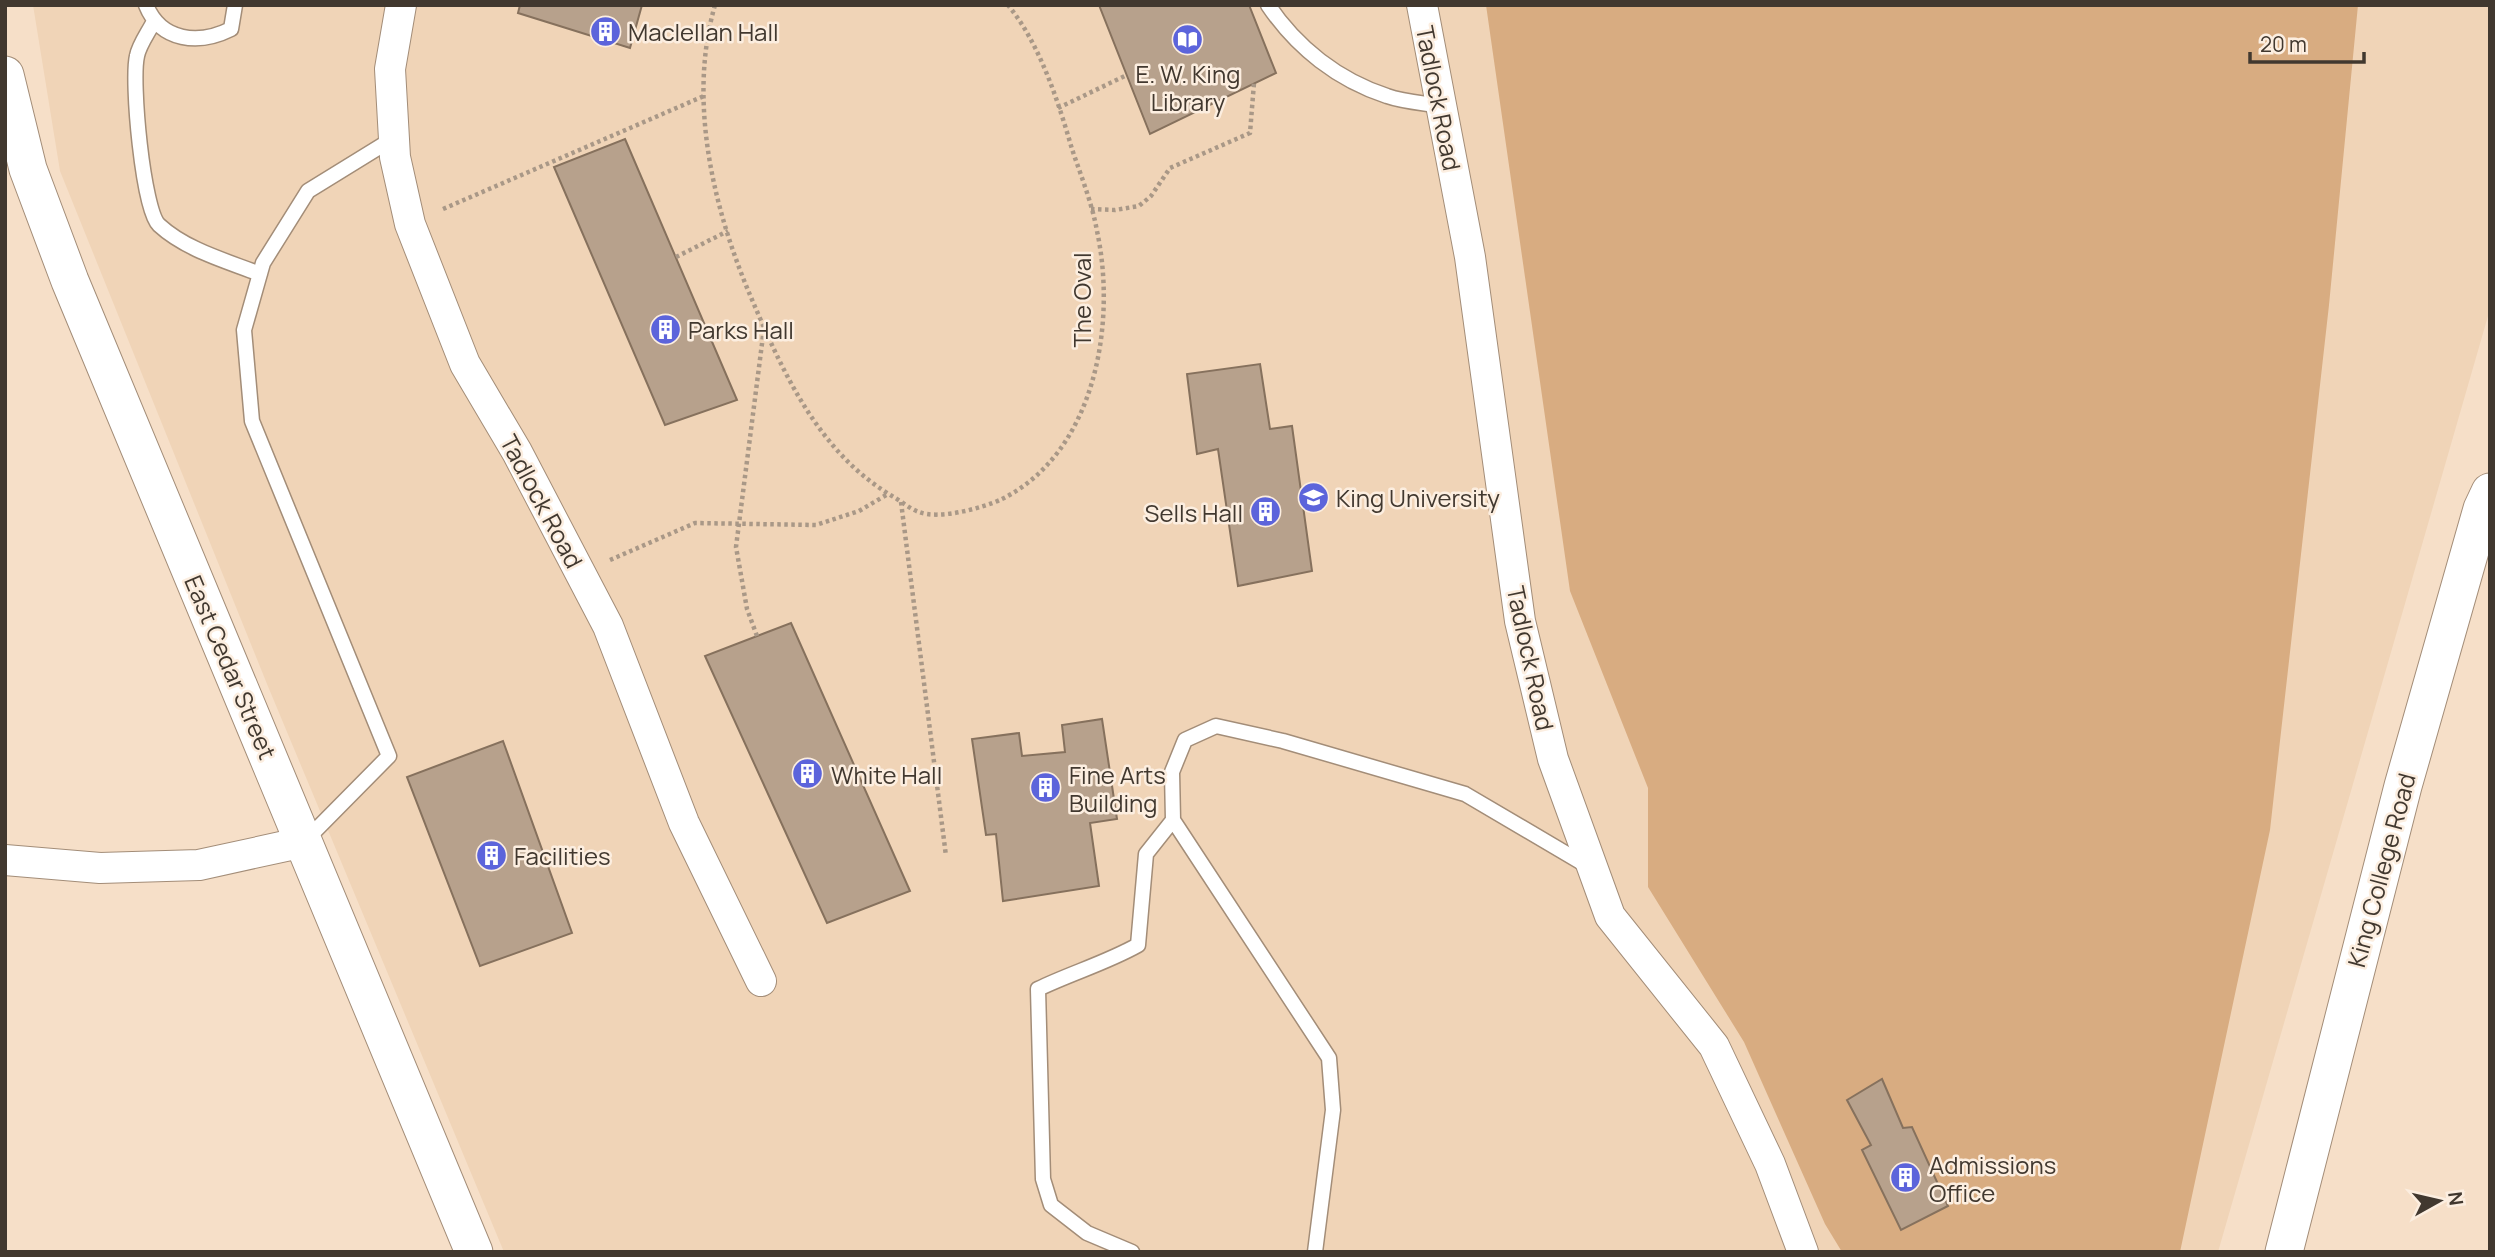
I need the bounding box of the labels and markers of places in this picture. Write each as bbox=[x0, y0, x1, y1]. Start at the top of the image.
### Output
building icon: Maclellan Hall bbox=[588, 14, 622, 48]
place label: Maclellan Hall bbox=[628, 15, 779, 48]
library icon: E. W. King Library bbox=[1171, 22, 1205, 56]
place label: E. W. King Library bbox=[1136, 57, 1240, 118]
building icon: Parks Hall bbox=[648, 312, 682, 346]
place label: Parks Hall bbox=[688, 313, 794, 346]
school or university icon: King University bbox=[1296, 480, 1330, 514]
place label: King University bbox=[1336, 481, 1500, 514]
building icon: Sells Hall bbox=[1249, 495, 1283, 529]
place label: Sells Hall bbox=[1145, 496, 1243, 529]
building icon: White Hall bbox=[791, 757, 825, 791]
place label: White Hall bbox=[831, 758, 942, 791]
place label: Fine Arts Building bbox=[1069, 758, 1166, 819]
building icon: Fine Arts Building bbox=[1029, 771, 1063, 805]
building icon: Facilities bbox=[474, 838, 508, 872]
place label: Facilities bbox=[514, 839, 611, 872]
place label: Admissions Office bbox=[1929, 1148, 2056, 1209]
building icon: Admissions Office bbox=[1889, 1161, 1923, 1195]

